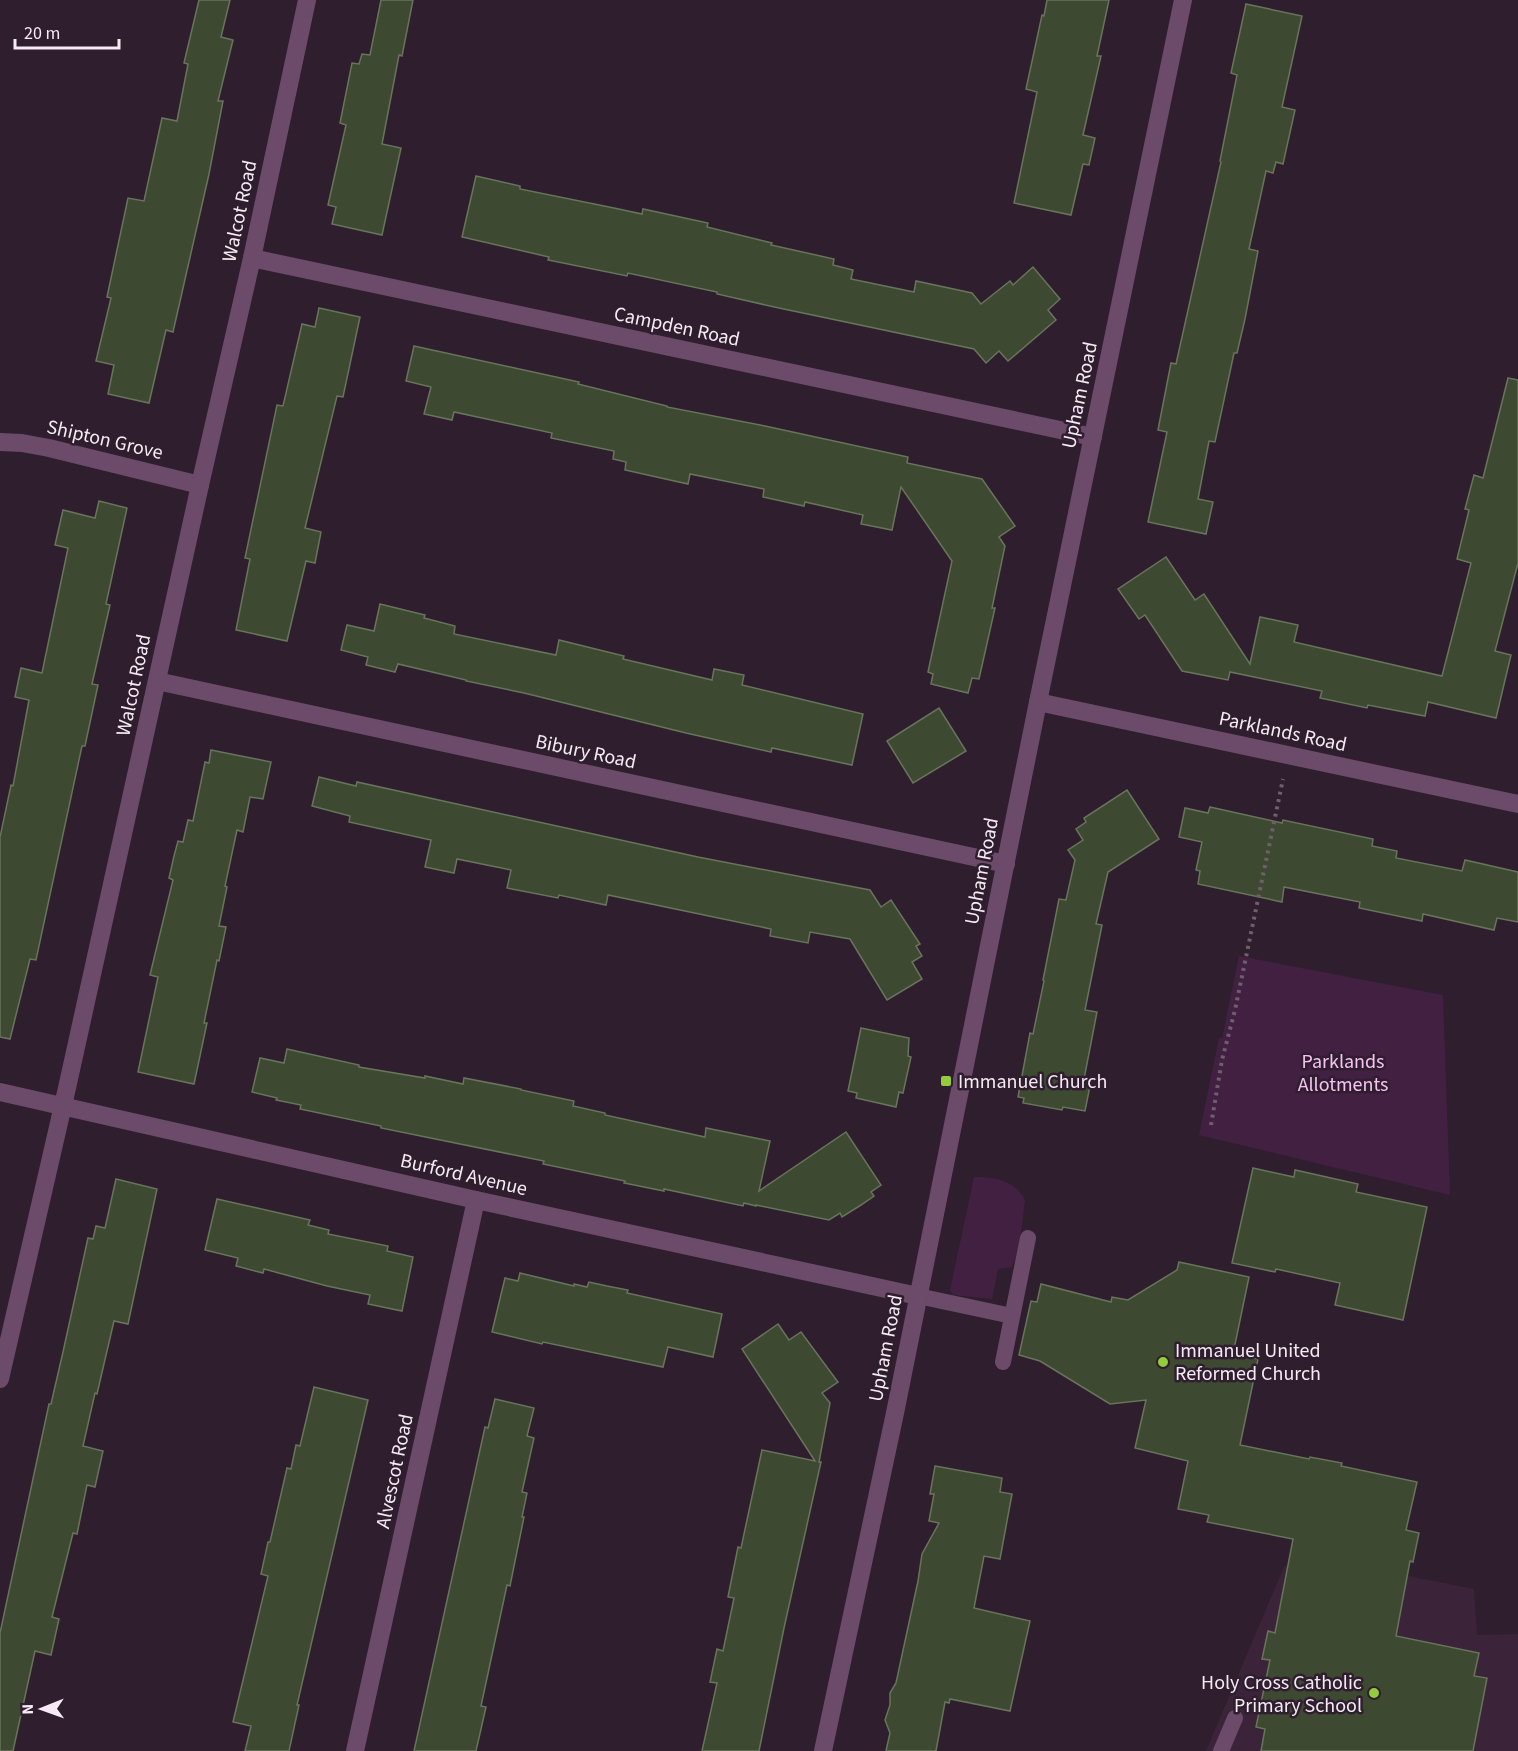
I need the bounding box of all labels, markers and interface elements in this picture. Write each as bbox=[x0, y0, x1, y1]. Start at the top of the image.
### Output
scale bar bbox=[15, 12, 118, 50]
text: 20 m bbox=[24, 21, 60, 46]
street label: Walcot Road bbox=[216, 158, 264, 265]
street label: Campden Road bbox=[611, 300, 742, 354]
street label: Upham Road bbox=[1055, 339, 1105, 451]
street label: Shipton Grove bbox=[44, 413, 166, 467]
street label: Walcot Road bbox=[110, 632, 158, 739]
street label: Parklands Road bbox=[1216, 705, 1349, 759]
street label: Bibury Road bbox=[533, 728, 639, 776]
street label: Upham Road bbox=[958, 815, 1006, 927]
park label: Parklands Allotments bbox=[1298, 1048, 1388, 1099]
place label: Immanuel Church bbox=[958, 1068, 1107, 1096]
marker: Immanuel Church bbox=[939, 1074, 953, 1088]
street label: Burford Avenue bbox=[398, 1147, 530, 1203]
street label: Upham Road bbox=[862, 1292, 910, 1404]
place label: Immanuel United Reformed Church bbox=[1175, 1337, 1321, 1388]
marker: Immanuel United Reformed Church bbox=[1156, 1355, 1170, 1369]
street label: Alvescot Road bbox=[369, 1411, 421, 1531]
place label: Holy Cross Catholic Primary School bbox=[1201, 1669, 1362, 1720]
north arrow bbox=[12, 1679, 72, 1739]
marker: Holy Cross Catholic Primary School bbox=[1367, 1686, 1381, 1700]
text: N bbox=[17, 1704, 39, 1715]

